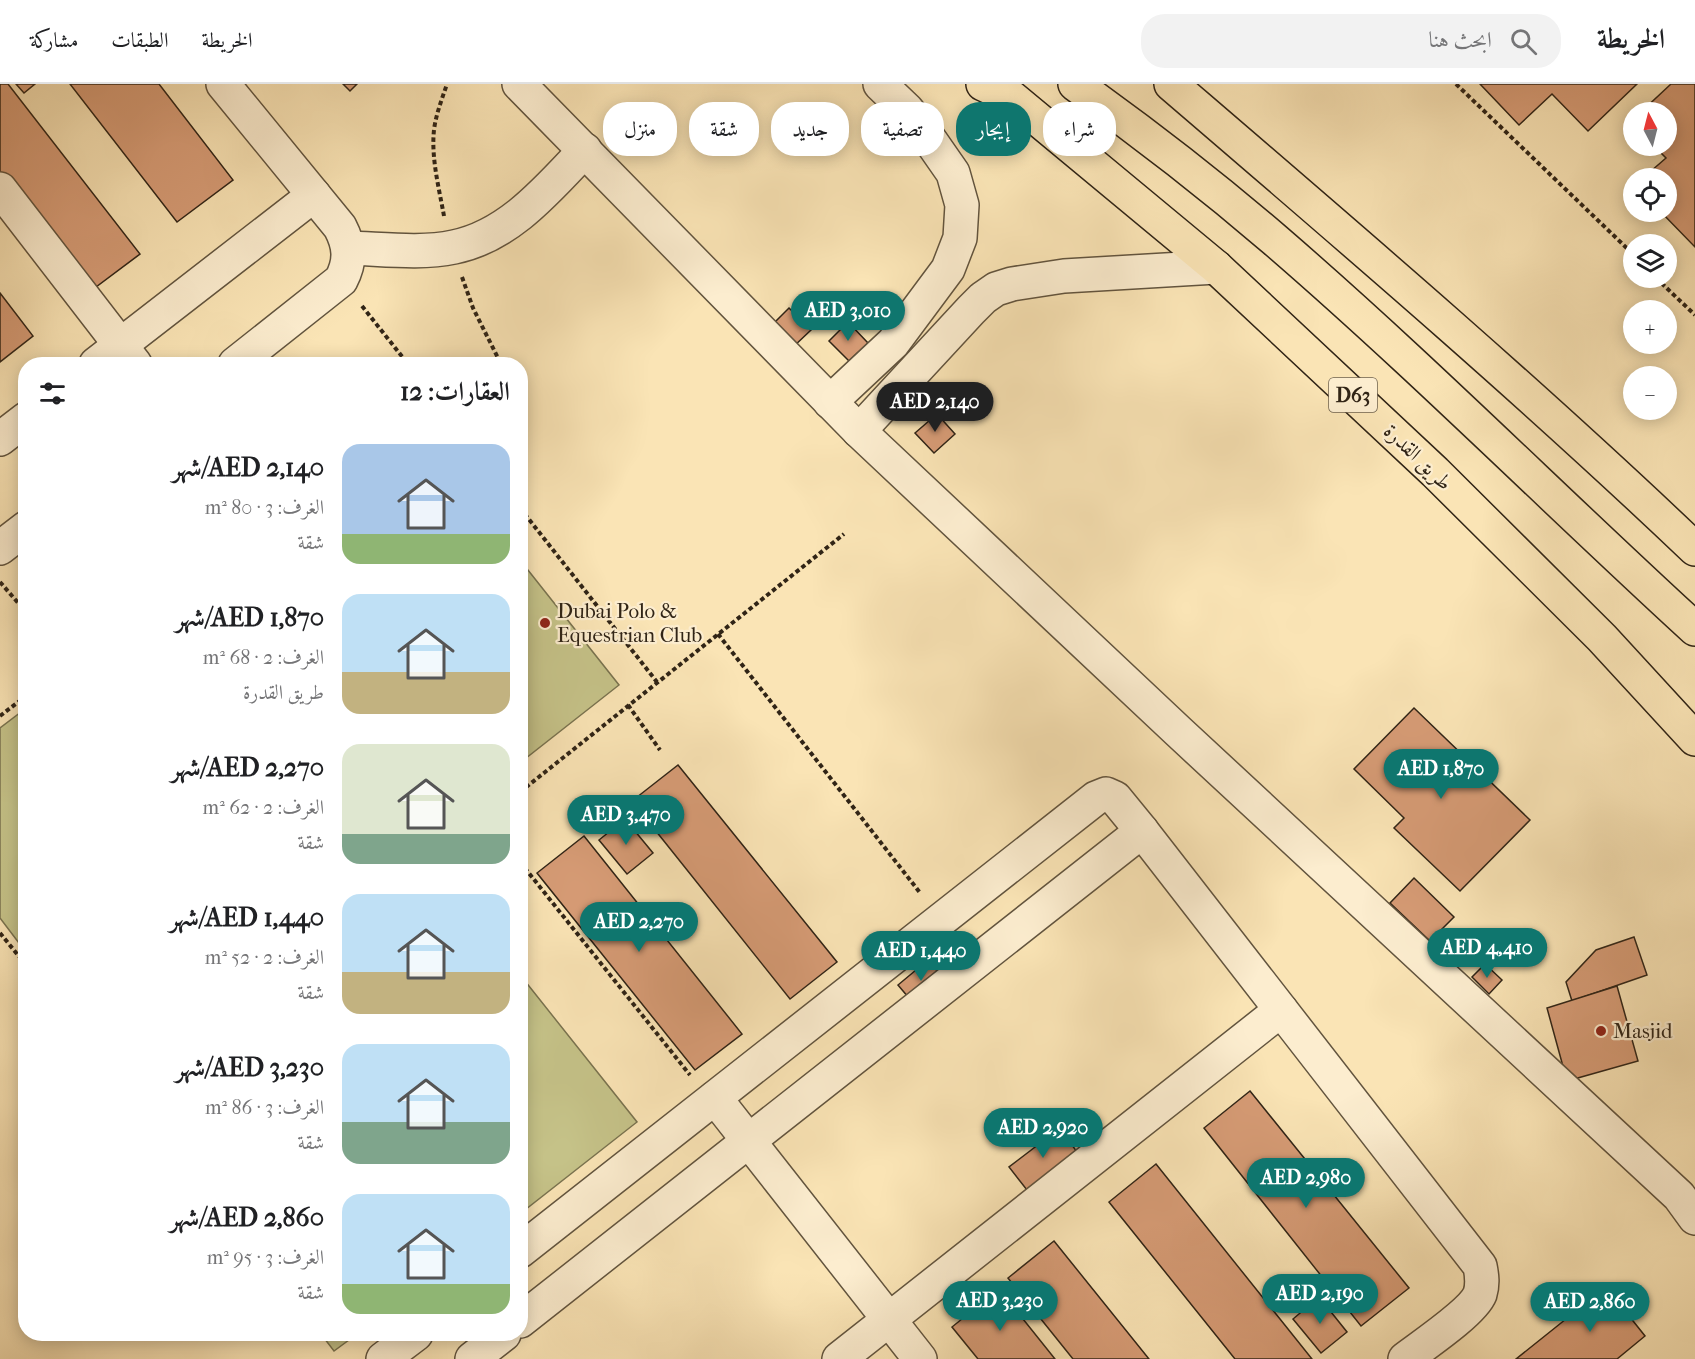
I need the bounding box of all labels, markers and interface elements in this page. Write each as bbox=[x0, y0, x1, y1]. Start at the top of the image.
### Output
search box bbox=[1141, 14, 1561, 68]
text: الخريطة bbox=[1597, 22, 1665, 55]
icon: search bbox=[1507, 25, 1540, 58]
text: ابحث هنا bbox=[1428, 27, 1492, 53]
text: مشاركة bbox=[30, 28, 78, 52]
text: الطبقات bbox=[111, 28, 168, 52]
text: الخريطة bbox=[201, 28, 253, 52]
chip: منزل bbox=[603, 102, 677, 156]
chip: شقة bbox=[689, 102, 759, 156]
chip: جديد bbox=[771, 102, 849, 156]
chip: تصفية bbox=[861, 102, 944, 156]
chip: إيجار bbox=[956, 102, 1031, 156]
chip: شراء bbox=[1043, 102, 1116, 156]
north arrow bbox=[1623, 102, 1677, 156]
map controls bbox=[1623, 102, 1677, 420]
button: locate bbox=[1623, 168, 1677, 222]
button: layers bbox=[1623, 234, 1677, 288]
pin: AED 3,010 bbox=[779, 291, 917, 342]
text: AED 3,010 bbox=[805, 299, 891, 322]
button: + bbox=[1623, 300, 1677, 354]
button: − bbox=[1623, 366, 1677, 420]
text: العقارات: 12 bbox=[400, 376, 510, 407]
icon: filters bbox=[36, 377, 69, 410]
road number: D63 bbox=[1329, 378, 1377, 412]
pin: AED 2,140 bbox=[866, 382, 1004, 433]
text: AED 2,140 bbox=[890, 390, 980, 413]
street label: طريق القدرة bbox=[1378, 419, 1457, 496]
text: AED 2,140/شهر bbox=[172, 452, 324, 483]
icon: home bbox=[390, 468, 462, 540]
text: الغرف: 3 · 80 m² bbox=[205, 496, 324, 519]
text: شقة bbox=[298, 531, 324, 554]
place label: Dubai Polo & Equestrian Club bbox=[557, 599, 702, 647]
text: AED 1,870/شهر bbox=[175, 602, 324, 633]
marker: Dubai Polo & Equestrian Club bbox=[538, 616, 552, 630]
icon: home bbox=[390, 618, 462, 690]
text: الغرف: 2 · 68 m² bbox=[203, 646, 324, 669]
text: طريق القدرة bbox=[243, 681, 324, 704]
pin: AED 1,870 bbox=[1372, 749, 1510, 800]
text: AED 2,270/شهر bbox=[171, 752, 324, 783]
text: AED 1,870 bbox=[1398, 757, 1484, 780]
icon: home bbox=[390, 768, 462, 840]
pin: AED 3,470 bbox=[557, 795, 695, 846]
text: الغرف: 2 · 62 m² bbox=[203, 796, 324, 819]
text: AED 3,470 bbox=[581, 803, 671, 826]
text: شقة bbox=[298, 831, 324, 854]
text: AED 1,440/شهر bbox=[169, 902, 324, 933]
pin: AED 2,270 bbox=[570, 902, 708, 953]
text: AED 2,270 bbox=[594, 910, 684, 933]
icon: home bbox=[390, 918, 462, 990]
pin: AED 4,410 bbox=[1418, 928, 1556, 979]
pin: AED 1,440 bbox=[852, 931, 990, 982]
text: AED 4,410 bbox=[1441, 936, 1533, 959]
text: AED 1,440 bbox=[875, 939, 967, 962]
text: الغرف: 2 · 52 m² bbox=[205, 946, 324, 969]
text: شقة bbox=[298, 981, 324, 1004]
place label: Masjid bbox=[1613, 1019, 1673, 1043]
marker: Masjid bbox=[1594, 1024, 1608, 1038]
text: AED 3,230/شهر bbox=[175, 1052, 324, 1083]
icon: home bbox=[390, 1068, 462, 1140]
text: الغرف: 3 · 86 m² bbox=[205, 1096, 324, 1119]
pin: AED 2,920 bbox=[974, 1108, 1112, 1159]
text: AED 2,920 bbox=[998, 1116, 1088, 1139]
text: شقة bbox=[298, 1131, 324, 1154]
pin: AED 2,980 bbox=[1237, 1158, 1375, 1209]
text: AED 2,980 bbox=[1261, 1166, 1351, 1189]
text: AED 2,860/شهر bbox=[169, 1202, 324, 1233]
icon: home bbox=[390, 1218, 462, 1290]
text: الغرف: 3 · 95 m² bbox=[207, 1246, 324, 1269]
pin: AED 2,190 bbox=[1251, 1274, 1389, 1325]
text: شقة bbox=[298, 1281, 324, 1304]
pin: AED 3,230 bbox=[931, 1281, 1069, 1332]
text: AED 2,190 bbox=[1276, 1282, 1364, 1305]
pin: AED 2,860 bbox=[1521, 1282, 1659, 1333]
text: AED 3,230 bbox=[957, 1289, 1043, 1312]
text: AED 2,860 bbox=[1544, 1290, 1636, 1313]

